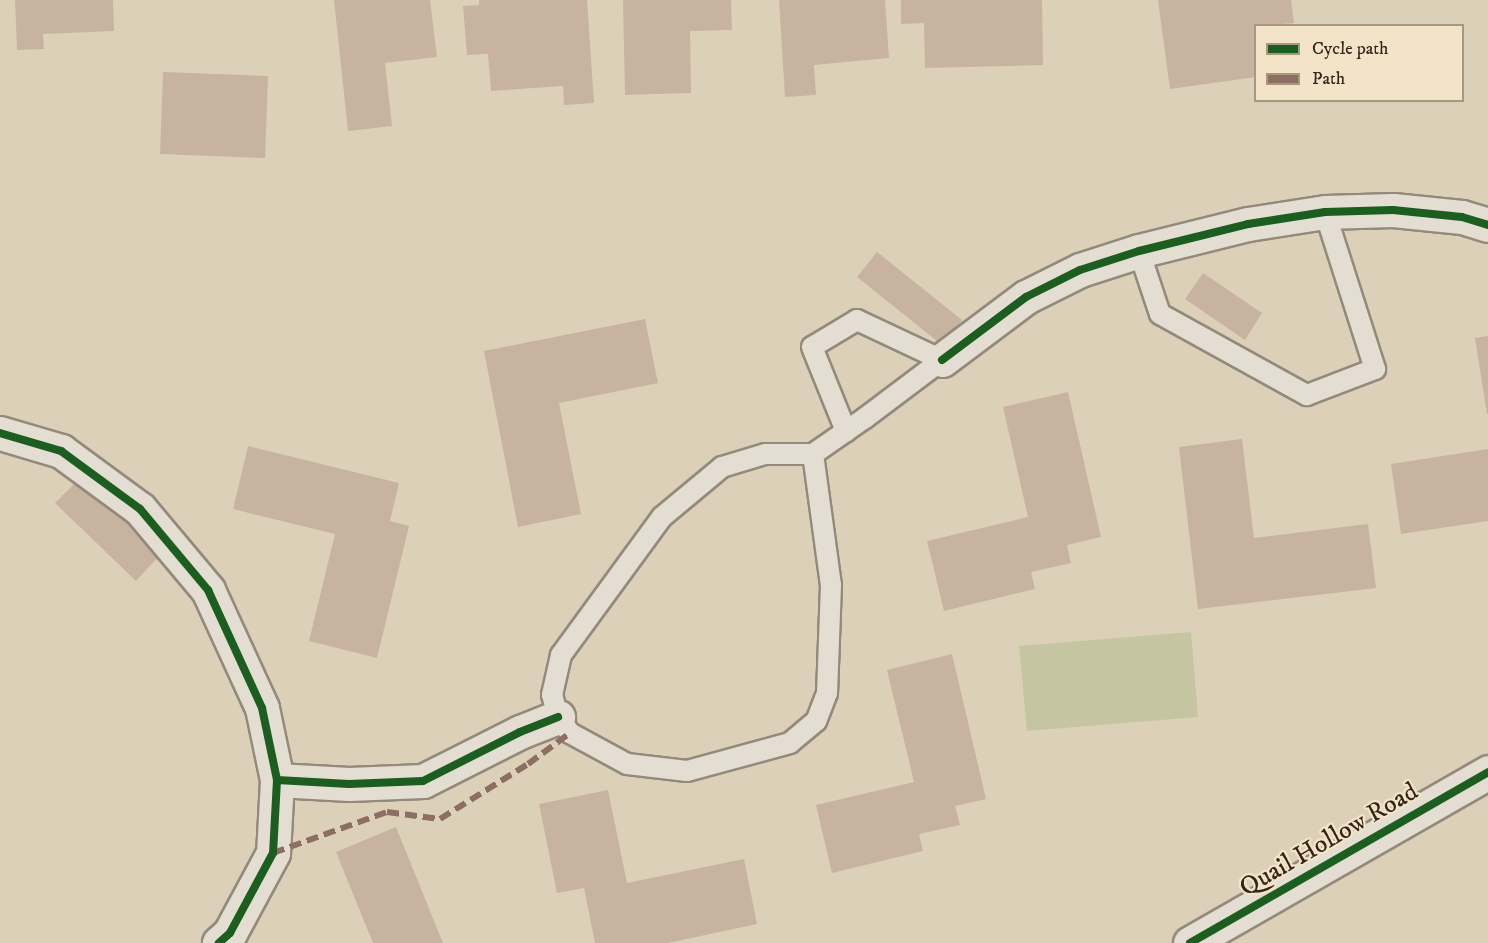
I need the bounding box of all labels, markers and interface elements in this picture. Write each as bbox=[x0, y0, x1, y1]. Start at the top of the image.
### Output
legend bbox=[1254, 24, 1464, 102]
text: Cycle path bbox=[1312, 38, 1389, 60]
text: Path bbox=[1312, 68, 1345, 90]
street label: Quail Hollow Road bbox=[1234, 776, 1424, 904]

